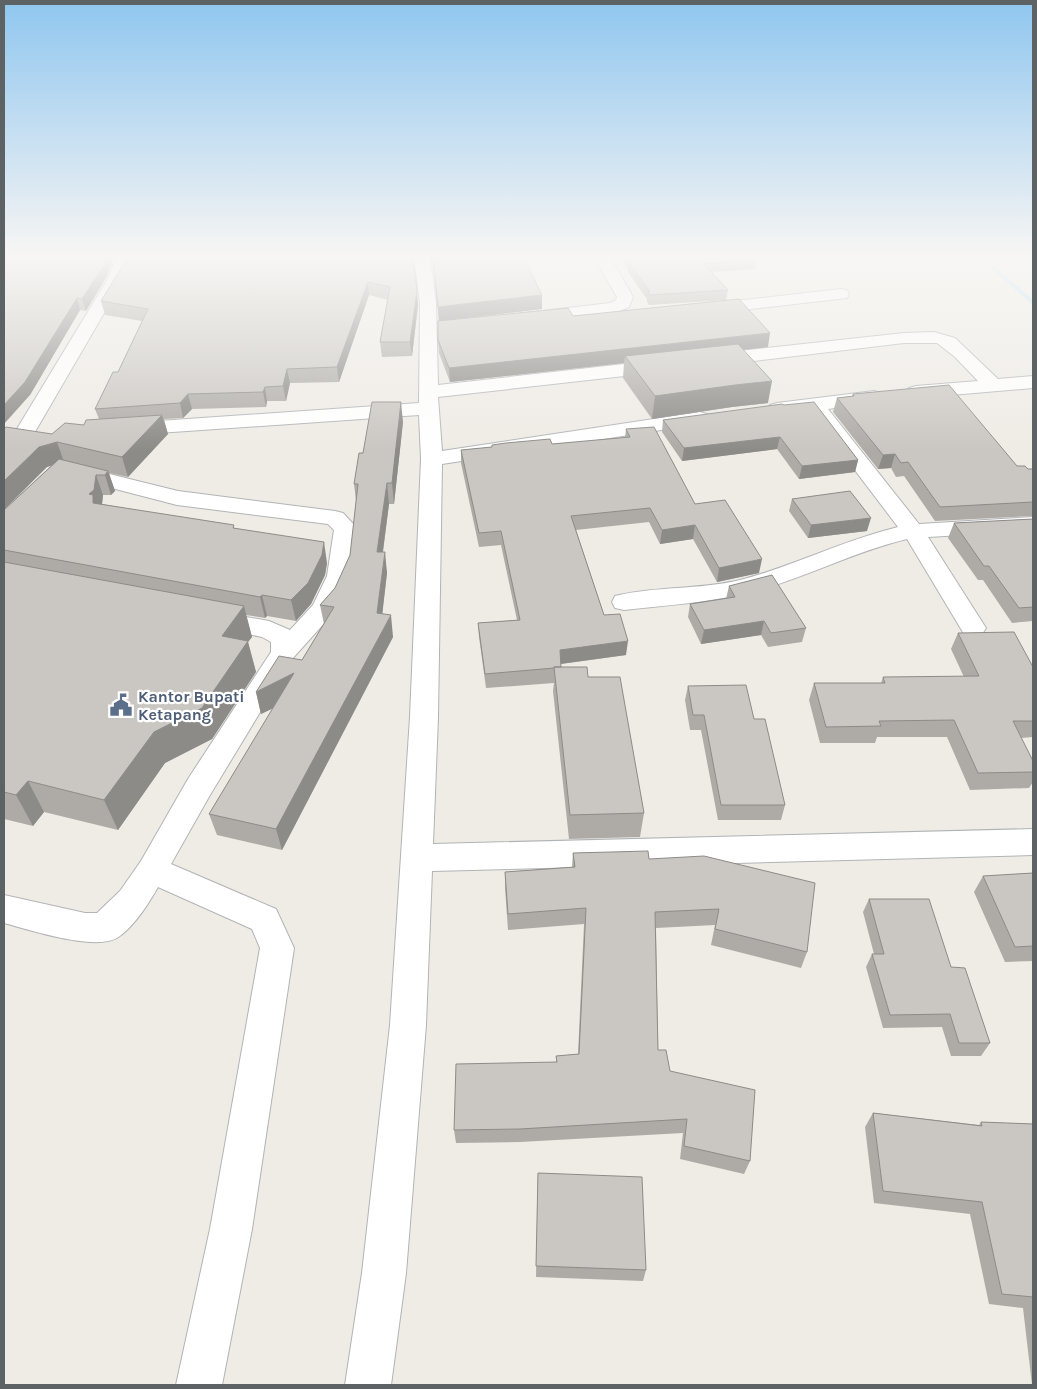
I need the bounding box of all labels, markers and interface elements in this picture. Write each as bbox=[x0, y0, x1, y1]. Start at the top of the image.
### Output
place label: Kantor Bupati Ketapang bbox=[138, 687, 245, 724]
public building icon: Kantor Bupati Ketapang bbox=[108, 692, 134, 718]

